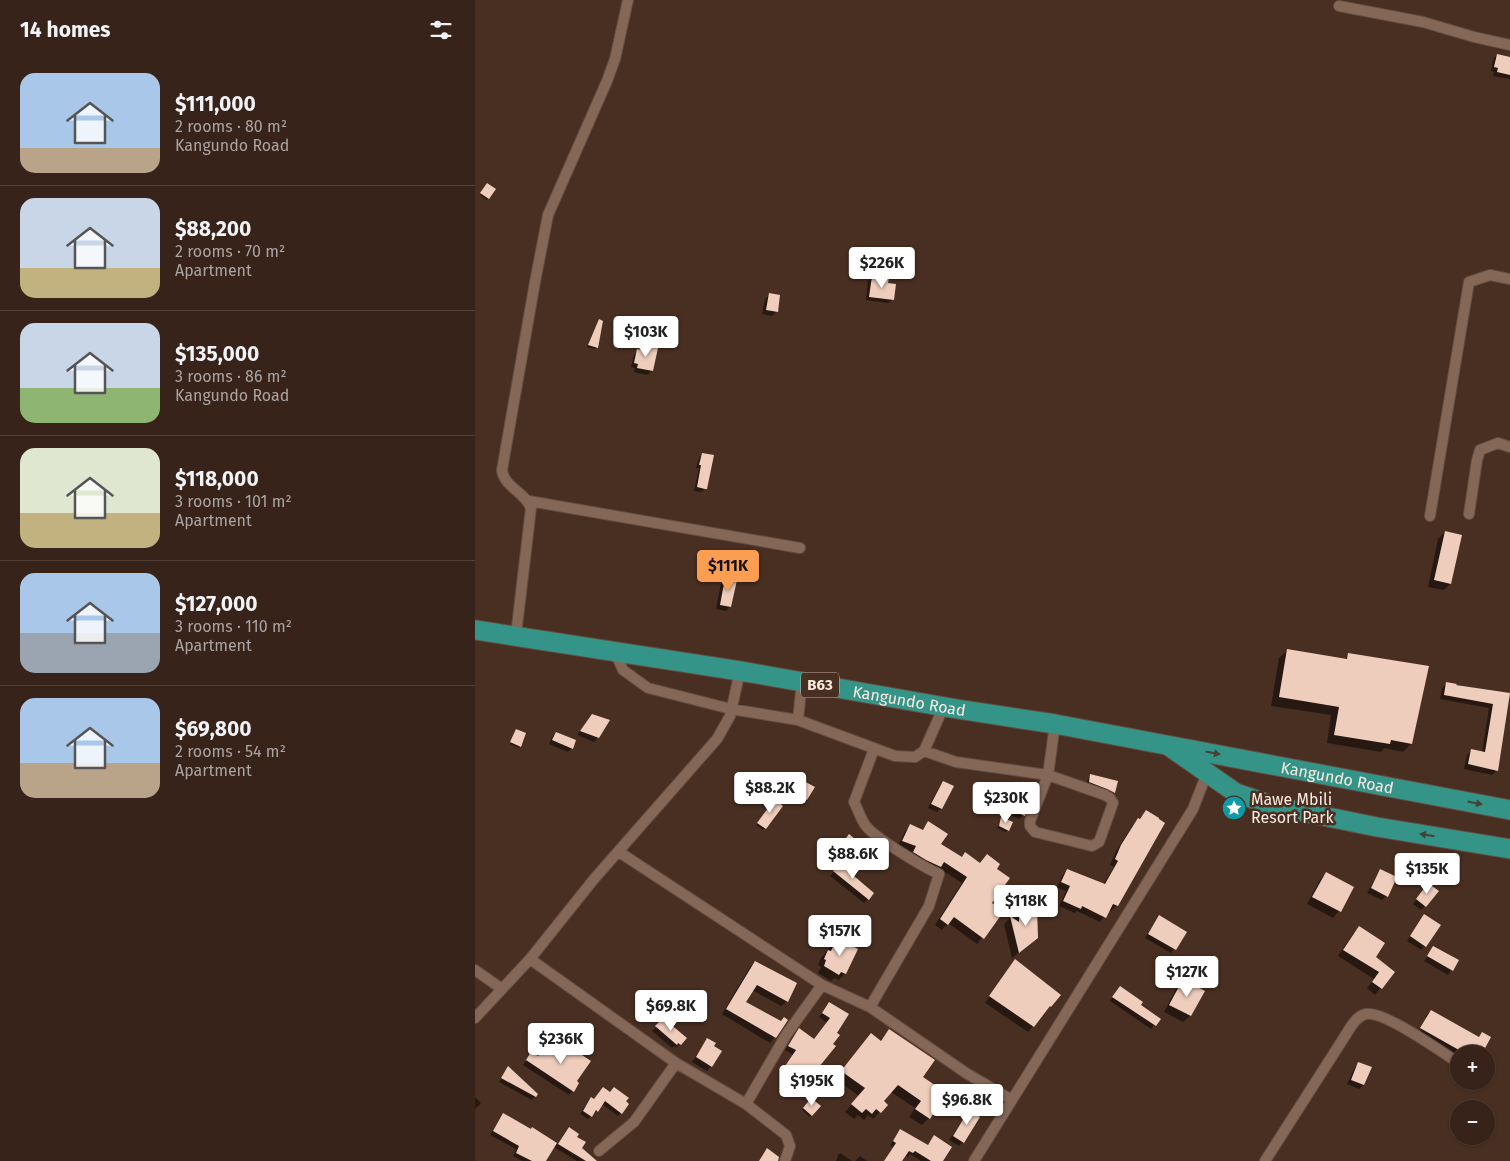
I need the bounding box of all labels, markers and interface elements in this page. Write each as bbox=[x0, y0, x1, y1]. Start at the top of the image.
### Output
icon: filters bbox=[427, 16, 455, 44]
text: 14 homes bbox=[20, 17, 110, 43]
text: $111,000 bbox=[175, 91, 256, 117]
icon: home bbox=[60, 93, 120, 153]
text: 2 rooms · 80 m² bbox=[175, 117, 287, 136]
text: Kangundo Road bbox=[175, 136, 289, 155]
text: $88,200 bbox=[175, 216, 251, 242]
icon: home bbox=[60, 218, 120, 278]
text: 2 rooms · 70 m² bbox=[175, 242, 285, 261]
pin: $226K bbox=[847, 246, 917, 289]
text: $226K bbox=[860, 253, 904, 272]
text: Apartment bbox=[175, 261, 252, 280]
pin: $103K bbox=[611, 316, 681, 358]
text: $103K bbox=[624, 322, 668, 341]
text: $135,000 bbox=[175, 341, 259, 367]
icon: home bbox=[60, 343, 120, 403]
text: 3 rooms · 86 m² bbox=[175, 367, 287, 386]
text: Kangundo Road bbox=[175, 386, 289, 405]
text: $118,000 bbox=[175, 466, 259, 492]
icon: home bbox=[60, 468, 120, 528]
text: 3 rooms · 101 m² bbox=[175, 492, 292, 511]
text: Apartment bbox=[175, 511, 252, 530]
pin: $111K bbox=[693, 550, 763, 592]
text: $111K bbox=[708, 556, 748, 575]
text: $127,000 bbox=[175, 591, 258, 617]
icon: home bbox=[60, 593, 120, 653]
text: 3 rooms · 110 m² bbox=[175, 617, 292, 636]
text: Apartment bbox=[175, 636, 252, 655]
road number: B63 bbox=[801, 672, 839, 698]
street label: Kangundo Road bbox=[851, 682, 967, 720]
text: $69,800 bbox=[175, 716, 252, 742]
icon: home bbox=[60, 718, 120, 778]
text: 2 rooms · 54 m² bbox=[175, 742, 286, 761]
one-way arrow bbox=[1205, 749, 1220, 757]
street label: Kangundo Road bbox=[1279, 758, 1395, 798]
text: Apartment bbox=[175, 761, 252, 780]
pin: $88.2K bbox=[729, 772, 811, 814]
text: $88.2K bbox=[745, 778, 795, 797]
pin: $230K bbox=[971, 782, 1041, 824]
text: $230K bbox=[984, 788, 1028, 807]
place label: Mawe Mbili Resort Park bbox=[1251, 790, 1334, 827]
place icon: Mawe Mbili Resort Park bbox=[1221, 795, 1247, 821]
one-way arrow bbox=[1468, 799, 1483, 807]
one-way arrow bbox=[1419, 831, 1435, 839]
pin: $88.6K bbox=[812, 838, 894, 880]
text: $88.6K bbox=[828, 844, 878, 863]
pin: $135K bbox=[1392, 852, 1462, 895]
text: $135K bbox=[1406, 859, 1448, 878]
pin: $118K bbox=[991, 884, 1061, 927]
text: $118K bbox=[1005, 891, 1047, 910]
pin: $157K bbox=[805, 914, 875, 957]
text: $157K bbox=[819, 921, 861, 940]
pin: $127K bbox=[1152, 956, 1222, 998]
text: $127K bbox=[1166, 962, 1208, 981]
pin: $69.8K bbox=[630, 990, 712, 1032]
text: $69.8K bbox=[646, 996, 696, 1015]
pin: $236K bbox=[526, 1022, 596, 1065]
text: $236K bbox=[539, 1029, 583, 1048]
map controls bbox=[1450, 1045, 1495, 1145]
button: + bbox=[1450, 1045, 1495, 1090]
pin: $195K bbox=[777, 1064, 847, 1107]
text: $195K bbox=[790, 1071, 834, 1090]
pin: $96.8K bbox=[926, 1084, 1008, 1126]
text: $96.8K bbox=[942, 1090, 992, 1109]
button: − bbox=[1450, 1100, 1495, 1145]

